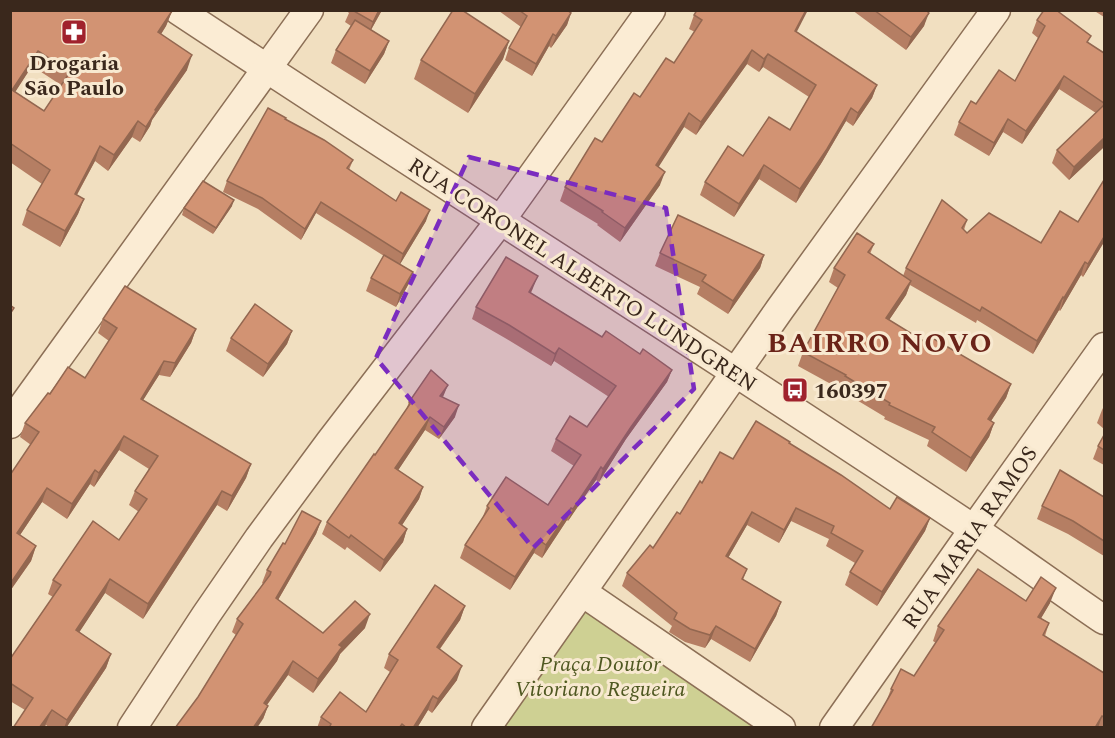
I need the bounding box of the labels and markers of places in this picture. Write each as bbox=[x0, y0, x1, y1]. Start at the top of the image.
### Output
pharmacy icon: Drogaria São Paulo bbox=[59, 17, 89, 47]
place label: Drogaria São Paulo bbox=[24, 47, 124, 105]
bus stop icon: 160397 bbox=[780, 375, 810, 405]
place label: 160397 bbox=[814, 375, 888, 408]

